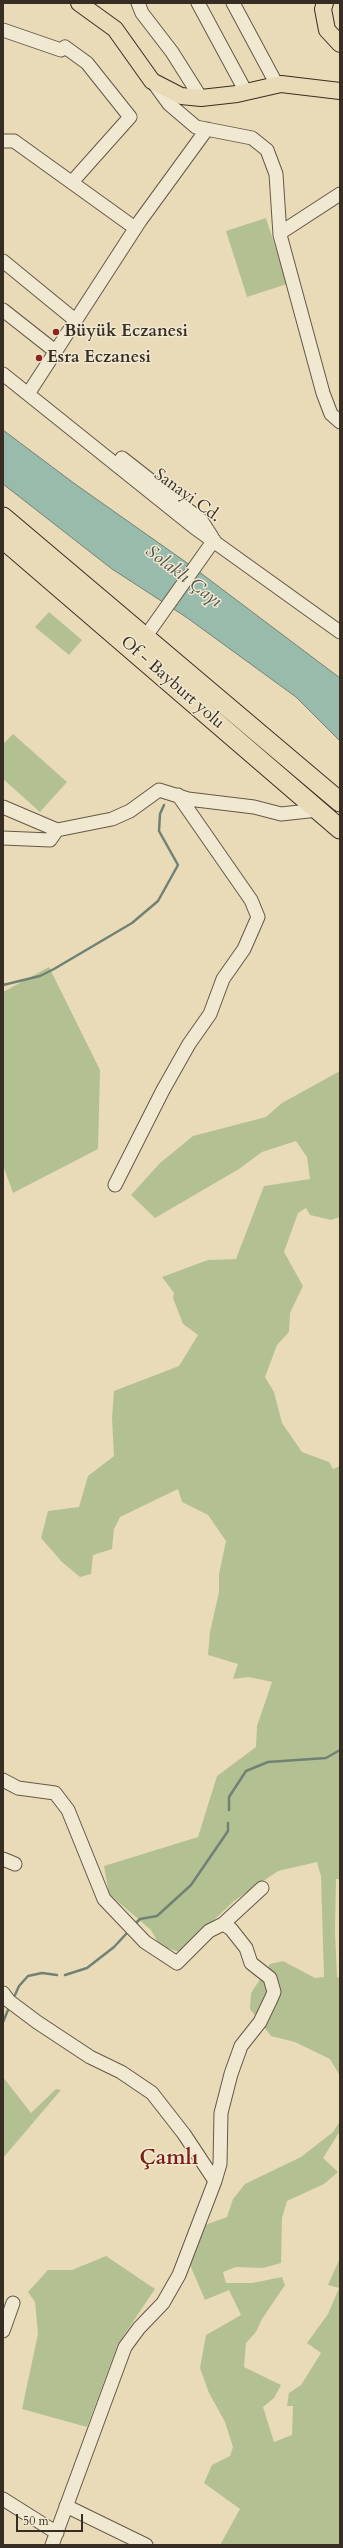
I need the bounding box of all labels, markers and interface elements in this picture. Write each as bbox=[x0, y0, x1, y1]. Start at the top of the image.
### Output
place label: Büyük Eczanesi bbox=[64, 322, 188, 342]
marker: Büyük Eczanesi bbox=[51, 327, 61, 337]
place label: Esra Eczanesi bbox=[47, 348, 151, 368]
marker: Esra Eczanesi bbox=[34, 353, 44, 363]
street label: Sanayi Cd. bbox=[150, 465, 224, 527]
water label: Solaklı Çayı bbox=[140, 541, 226, 613]
street label: Of - Bayburt yolu bbox=[116, 632, 228, 734]
district label: Çamlı bbox=[140, 2146, 198, 2172]
scale bar bbox=[18, 2506, 85, 2532]
text: 50 m bbox=[23, 2513, 49, 2529]

